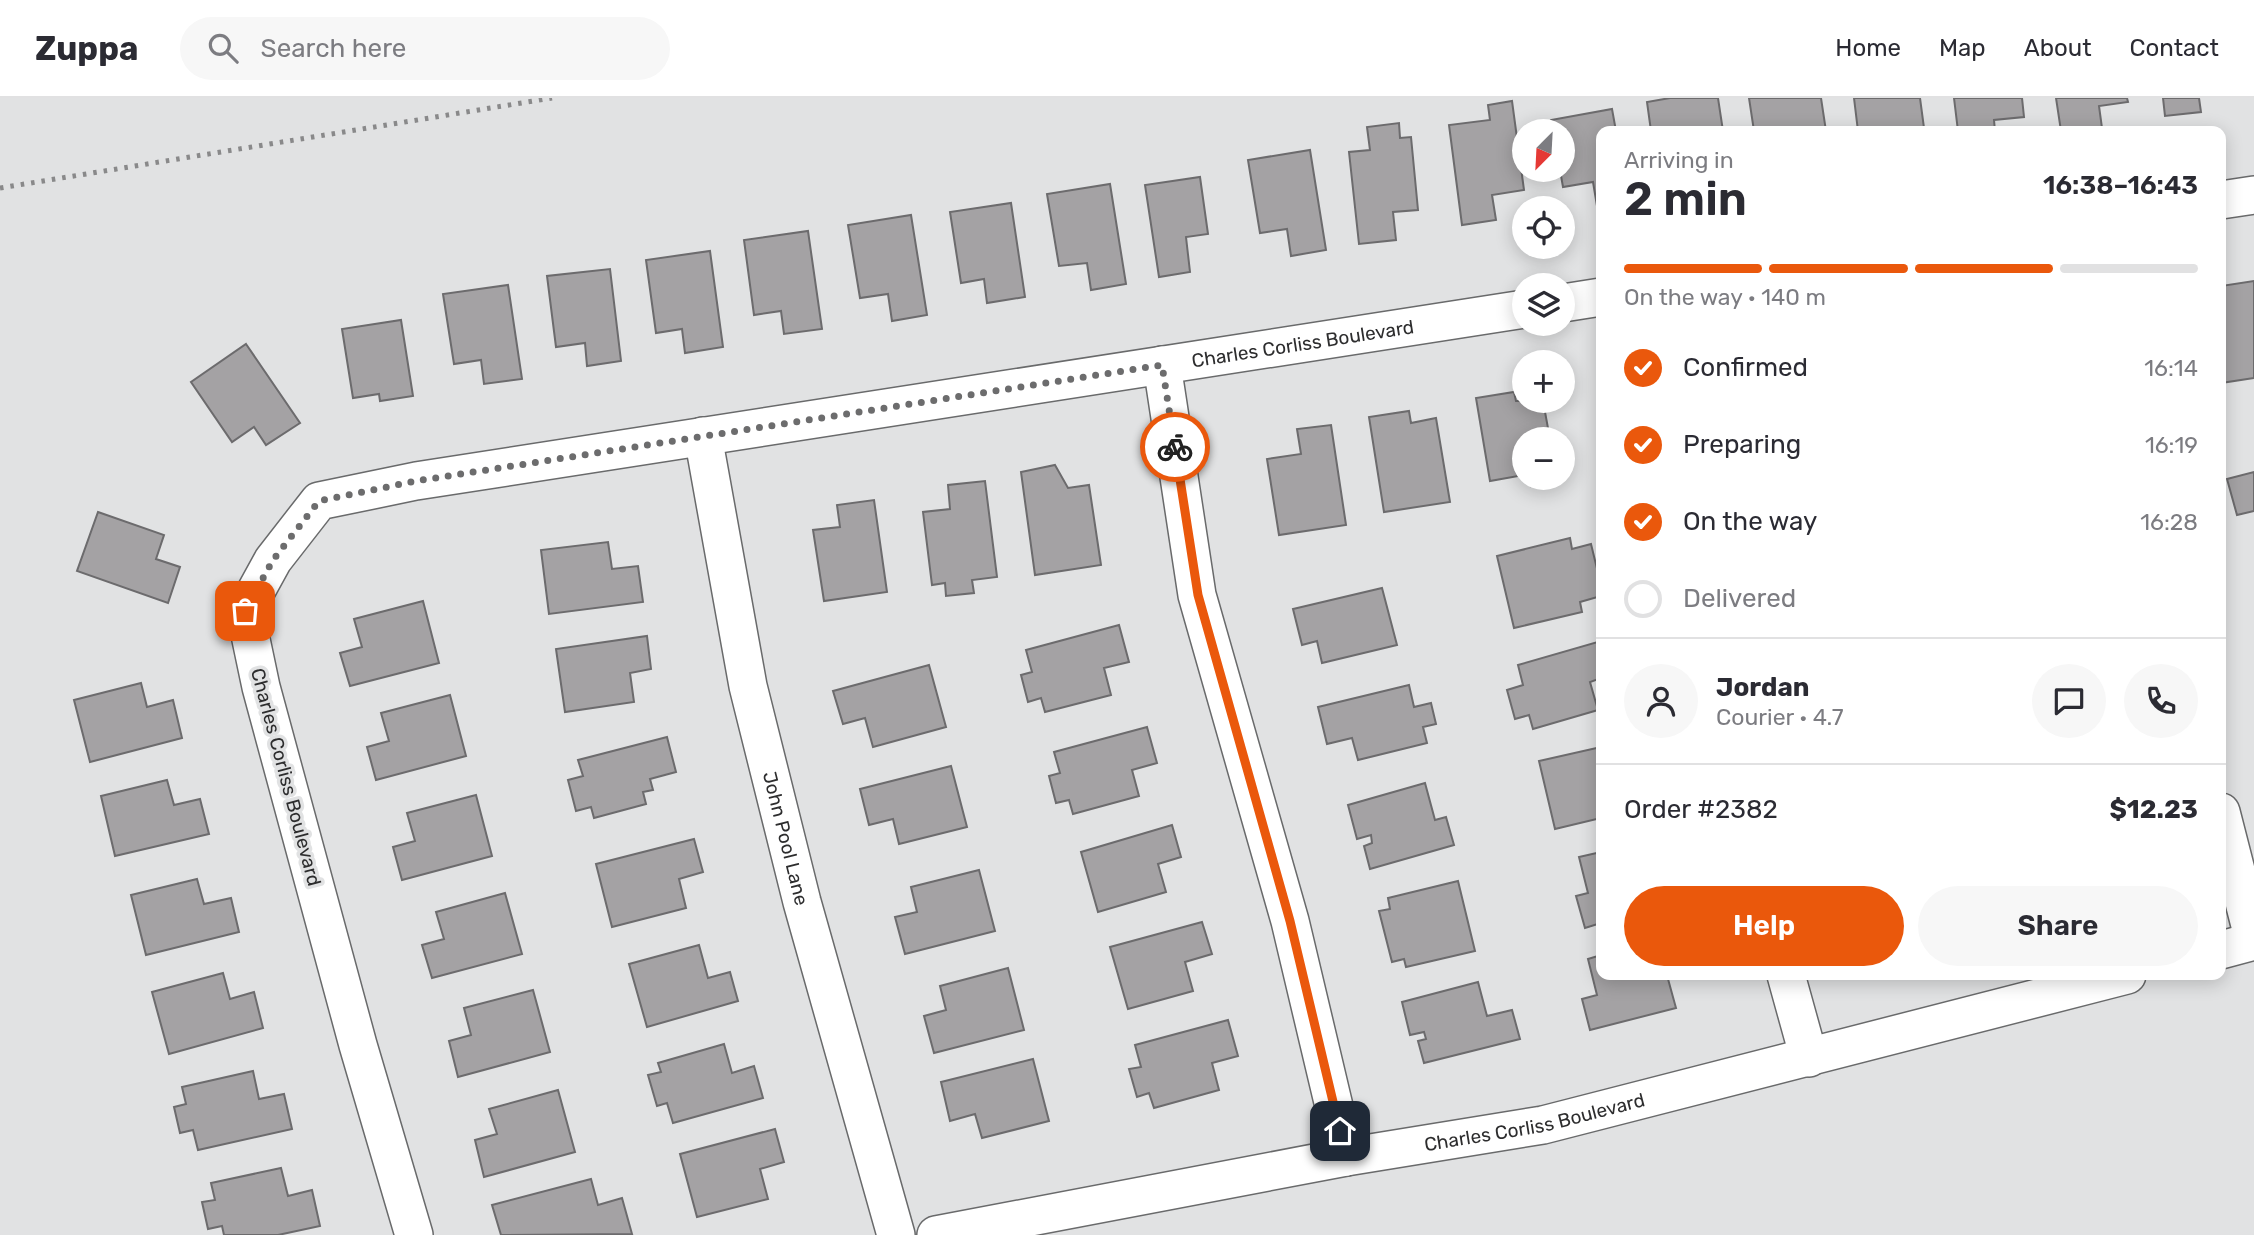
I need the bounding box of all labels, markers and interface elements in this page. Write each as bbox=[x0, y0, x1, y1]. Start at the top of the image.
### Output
search box bbox=[180, 17, 670, 80]
text: Zuppa bbox=[35, 29, 138, 68]
icon: search bbox=[204, 29, 242, 67]
text: Search here bbox=[260, 33, 406, 64]
text: Home bbox=[1835, 34, 1901, 62]
text: Map bbox=[1939, 34, 1986, 62]
text: About bbox=[2024, 34, 2092, 62]
text: Contact bbox=[2130, 34, 2219, 62]
north arrow bbox=[1512, 119, 1575, 182]
map controls bbox=[1512, 119, 1575, 490]
text: Arriving in bbox=[1624, 146, 1734, 174]
text: 16:38–16:43 bbox=[2043, 170, 2198, 201]
text: 2 min bbox=[1624, 172, 1747, 227]
button: locate bbox=[1512, 196, 1575, 259]
button: layers bbox=[1512, 273, 1575, 336]
text: On the way · 140 m bbox=[1624, 283, 1826, 311]
street label: Charles Corliss Boulevard bbox=[1190, 315, 1415, 372]
icon: check bbox=[1624, 349, 1662, 387]
button: + bbox=[1512, 350, 1575, 413]
text: Confirmed bbox=[1683, 352, 1808, 383]
text: 16:14 bbox=[2144, 354, 2198, 382]
courier bbox=[1140, 412, 1210, 482]
icon: check bbox=[1624, 426, 1662, 464]
button: − bbox=[1512, 427, 1575, 490]
icon: bike bbox=[1156, 428, 1194, 466]
text: Preparing bbox=[1683, 429, 1801, 460]
text: 16:19 bbox=[2145, 431, 2198, 459]
icon: check bbox=[1624, 503, 1662, 541]
text: On the way bbox=[1683, 506, 1817, 537]
text: 16:28 bbox=[2140, 508, 2198, 536]
pin bbox=[215, 581, 275, 641]
text: Delivered bbox=[1683, 583, 1796, 614]
icon: bag bbox=[226, 592, 264, 630]
button: person bbox=[1624, 664, 1698, 738]
button: chat bbox=[2032, 664, 2106, 738]
button: phone bbox=[2124, 664, 2198, 738]
street label: Charles Corliss Boulevard bbox=[246, 666, 326, 888]
text: Jordan bbox=[1716, 672, 1809, 703]
text: Courier · 4.7 bbox=[1716, 703, 1843, 731]
street label: John Pool Lane bbox=[758, 769, 814, 908]
text: Order #2382 bbox=[1624, 794, 1778, 825]
text: $12.23 bbox=[2109, 794, 2198, 825]
button: Help bbox=[1624, 886, 1904, 966]
button: Share bbox=[1918, 886, 2198, 966]
street label: Charles Corliss Boulevard bbox=[1422, 1088, 1647, 1156]
pin bbox=[1310, 1101, 1370, 1161]
icon: home bbox=[1321, 1112, 1359, 1150]

